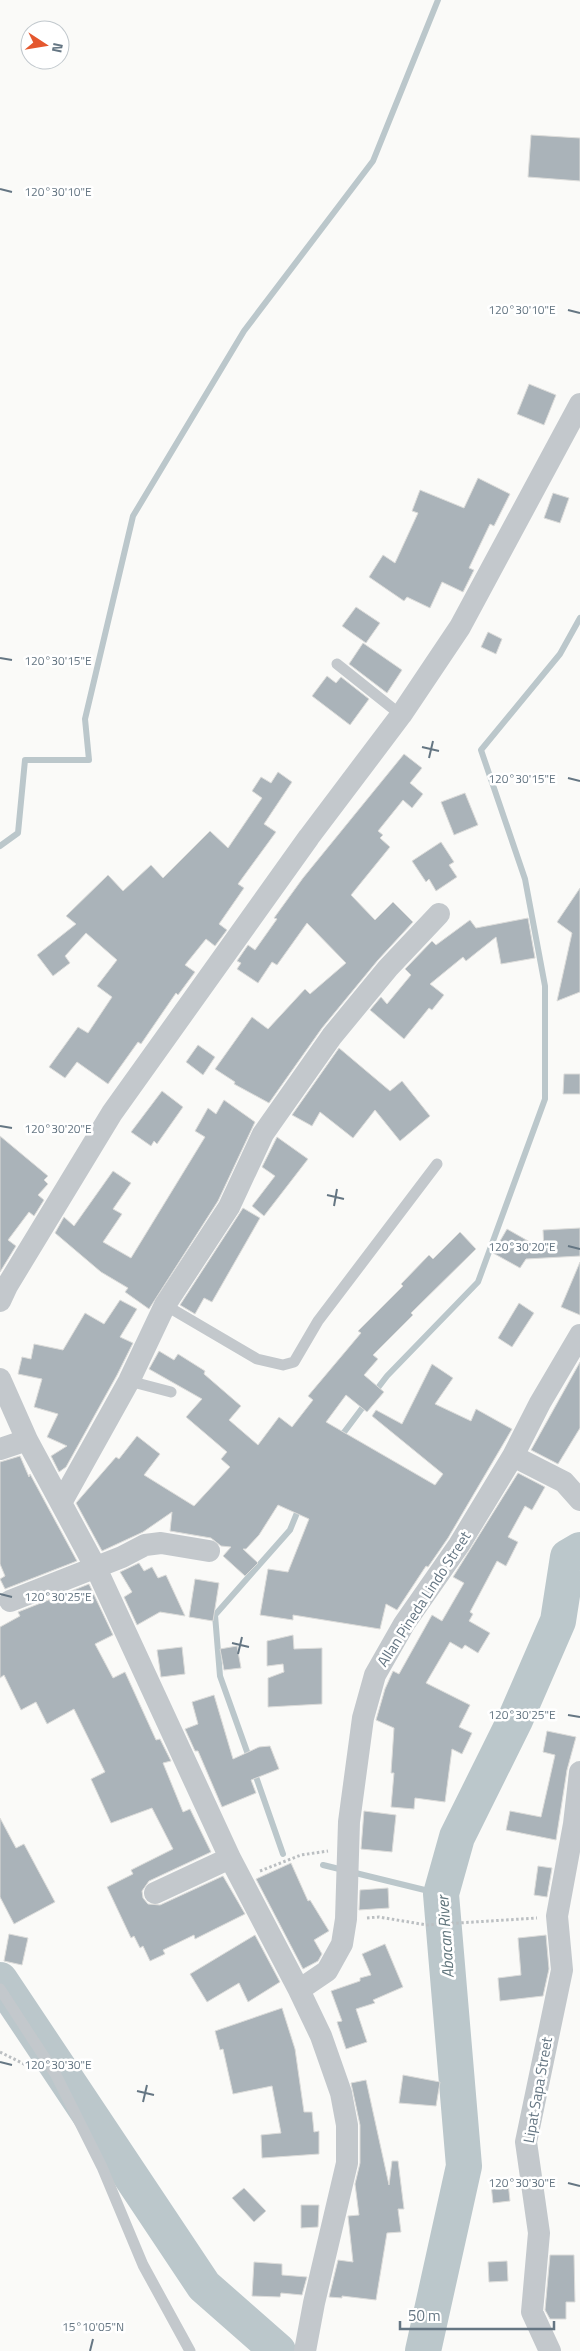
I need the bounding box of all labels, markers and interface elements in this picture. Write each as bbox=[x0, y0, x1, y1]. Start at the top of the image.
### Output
north arrow bbox=[20, 20, 70, 70]
text: N bbox=[47, 41, 69, 55]
text: 120°30'10"E bbox=[24, 182, 92, 201]
text: 120°30'10"E bbox=[488, 300, 556, 319]
text: 120°30'15"E bbox=[24, 651, 92, 670]
text: 120°30'15"E bbox=[488, 769, 556, 788]
text: 120°30'20"E bbox=[24, 1119, 92, 1138]
text: 120°30'20"E bbox=[488, 1237, 556, 1256]
street label: Allan Pineda Lindo Street bbox=[371, 1526, 477, 1671]
text: 120°30'25"E bbox=[24, 1587, 92, 1606]
text: 120°30'25"E bbox=[488, 1705, 556, 1724]
water label: Abacan River bbox=[430, 1893, 460, 1979]
street label: Lipat Sapa Street bbox=[517, 2034, 558, 2145]
text: 120°30'30"E bbox=[24, 2055, 92, 2074]
text: 120°30'30"E bbox=[488, 2173, 556, 2192]
scale bar bbox=[400, 2298, 554, 2330]
text: 50 m bbox=[408, 2304, 441, 2327]
text: 15°10'05"N bbox=[62, 2317, 124, 2336]

